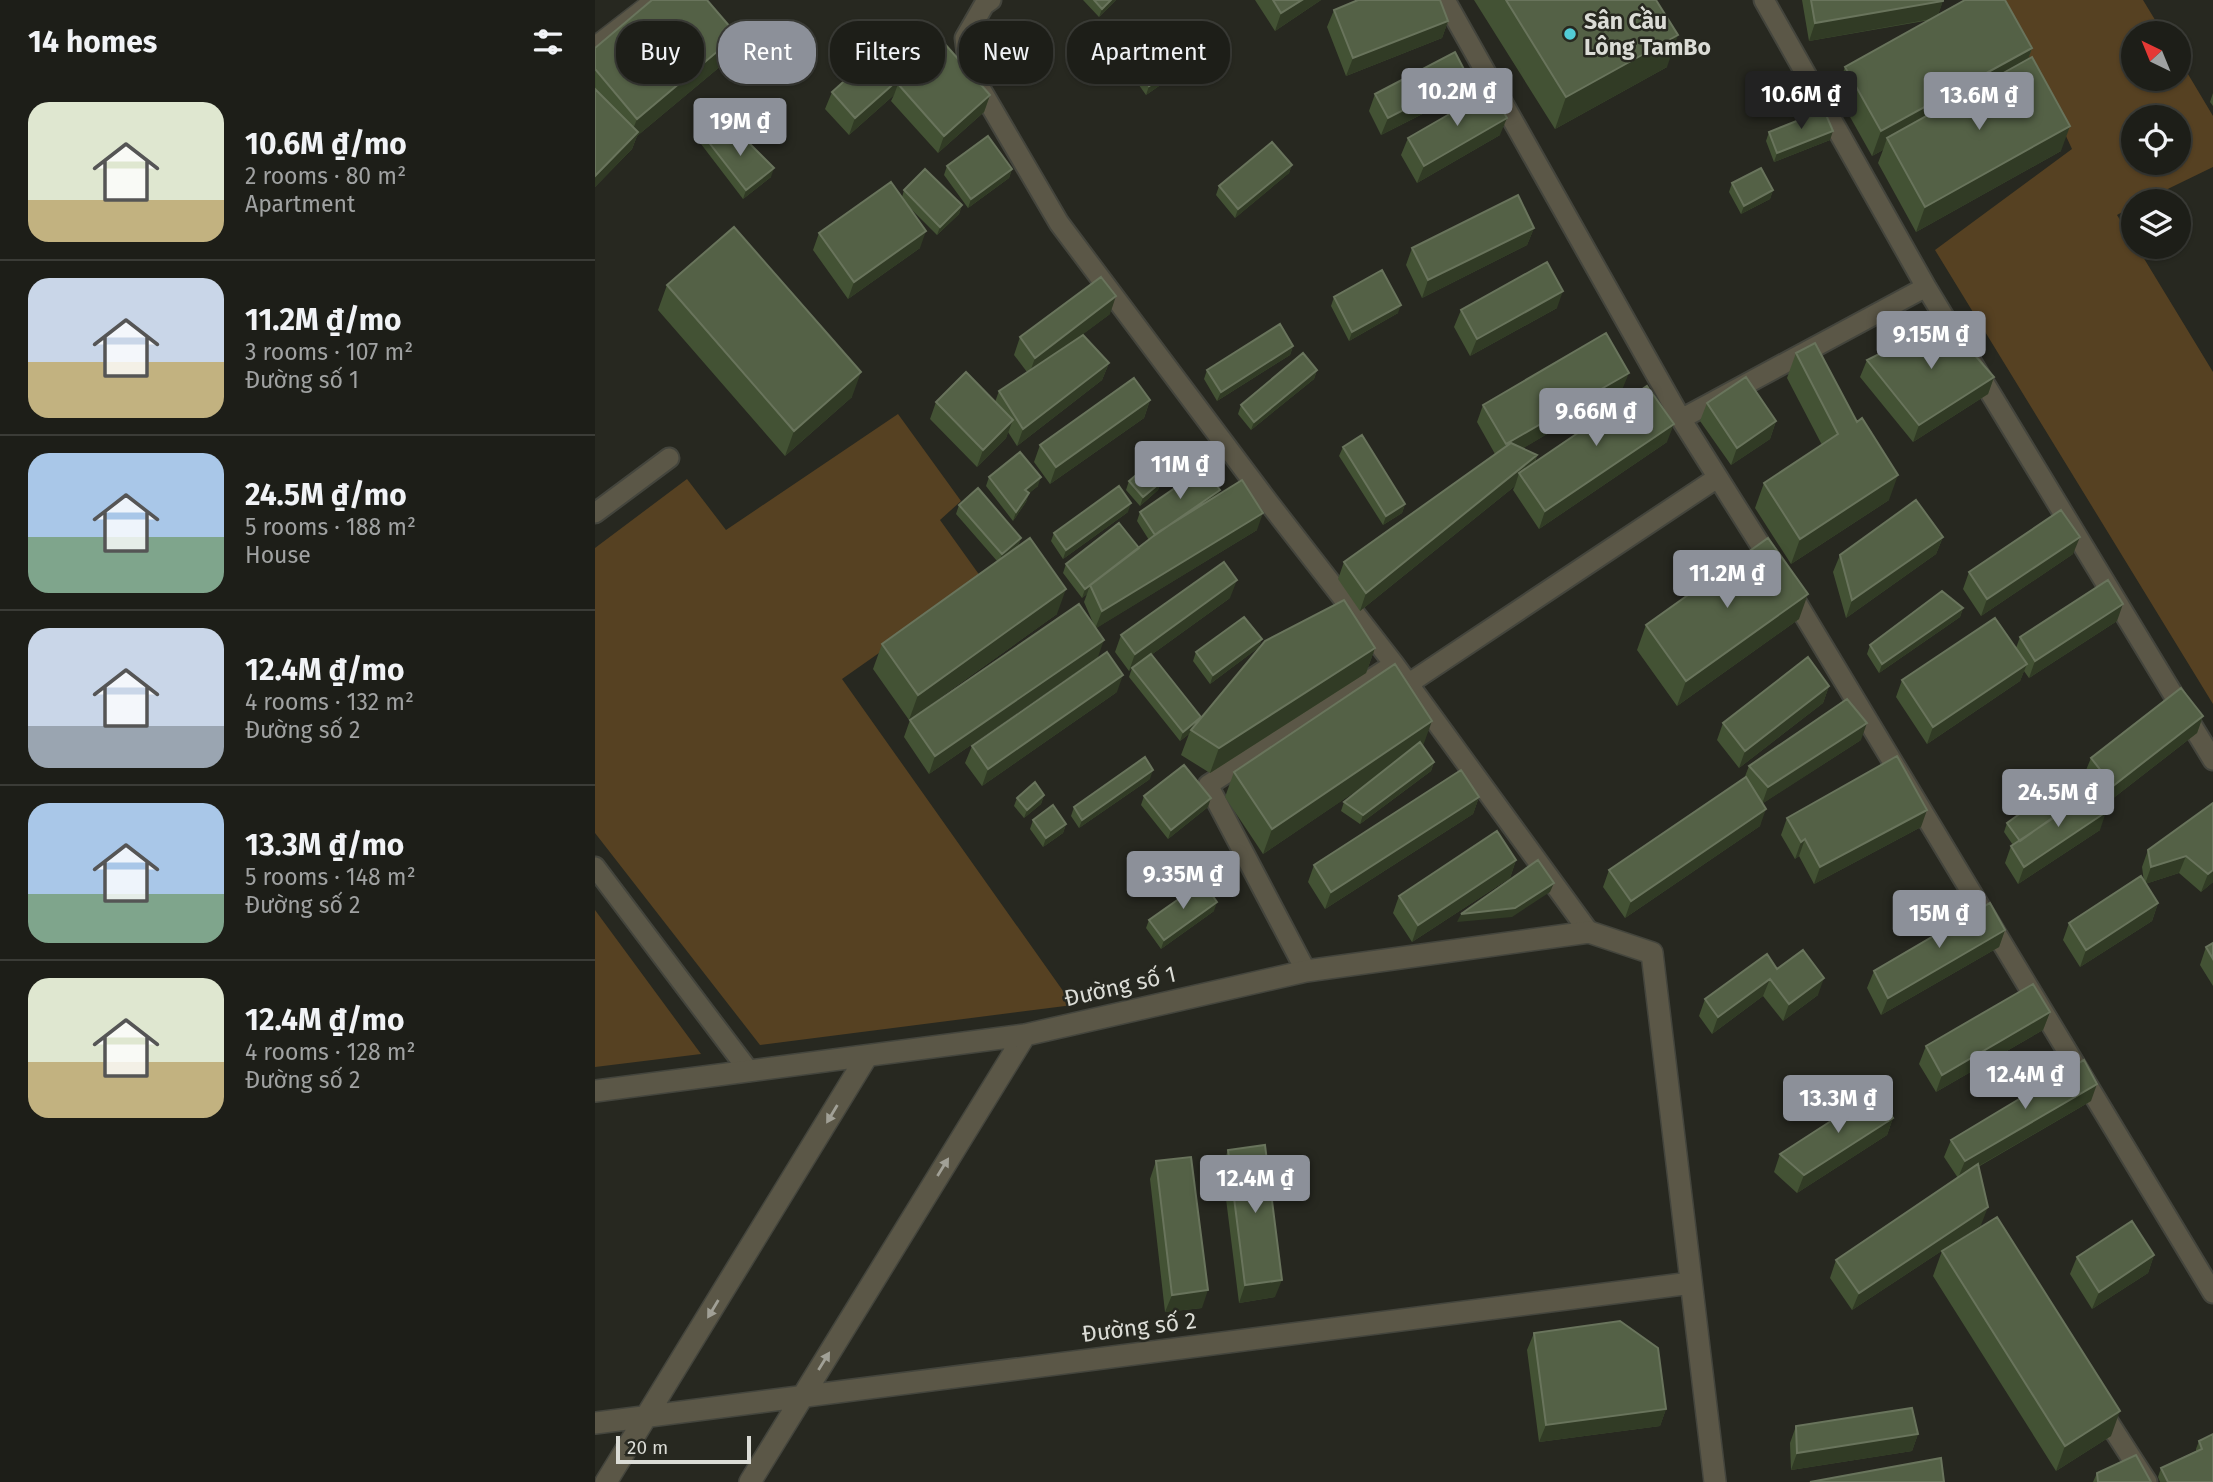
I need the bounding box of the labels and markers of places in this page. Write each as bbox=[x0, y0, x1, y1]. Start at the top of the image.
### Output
place label: Sân Cầu Lông TamBo bbox=[1584, 5, 1711, 61]
marker: Sân Cầu Lông TamBo bbox=[1562, 26, 1578, 42]
pin: 10.2M ₫ bbox=[1392, 68, 1522, 128]
pin: 10.6M ₫ bbox=[1736, 72, 1866, 131]
pin: 13.6M ₫ bbox=[1914, 72, 2044, 132]
pin: 19M ₫ bbox=[691, 99, 789, 158]
pin: 9.15M ₫ bbox=[1866, 312, 1996, 371]
pin: 9.66M ₫ bbox=[1531, 388, 1661, 448]
pin: 11M ₫ bbox=[1131, 442, 1229, 501]
pin: 11.2M ₫ bbox=[1662, 550, 1792, 610]
pin: 24.5M ₫ bbox=[1993, 770, 2123, 829]
pin: 9.35M ₫ bbox=[1118, 852, 1248, 911]
pin: 15M ₫ bbox=[1890, 890, 1988, 950]
pin: 12.4M ₫ bbox=[1960, 1052, 2090, 1111]
pin: 13.3M ₫ bbox=[1773, 1076, 1903, 1135]
pin: 12.4M ₫ bbox=[1190, 1156, 1320, 1215]

